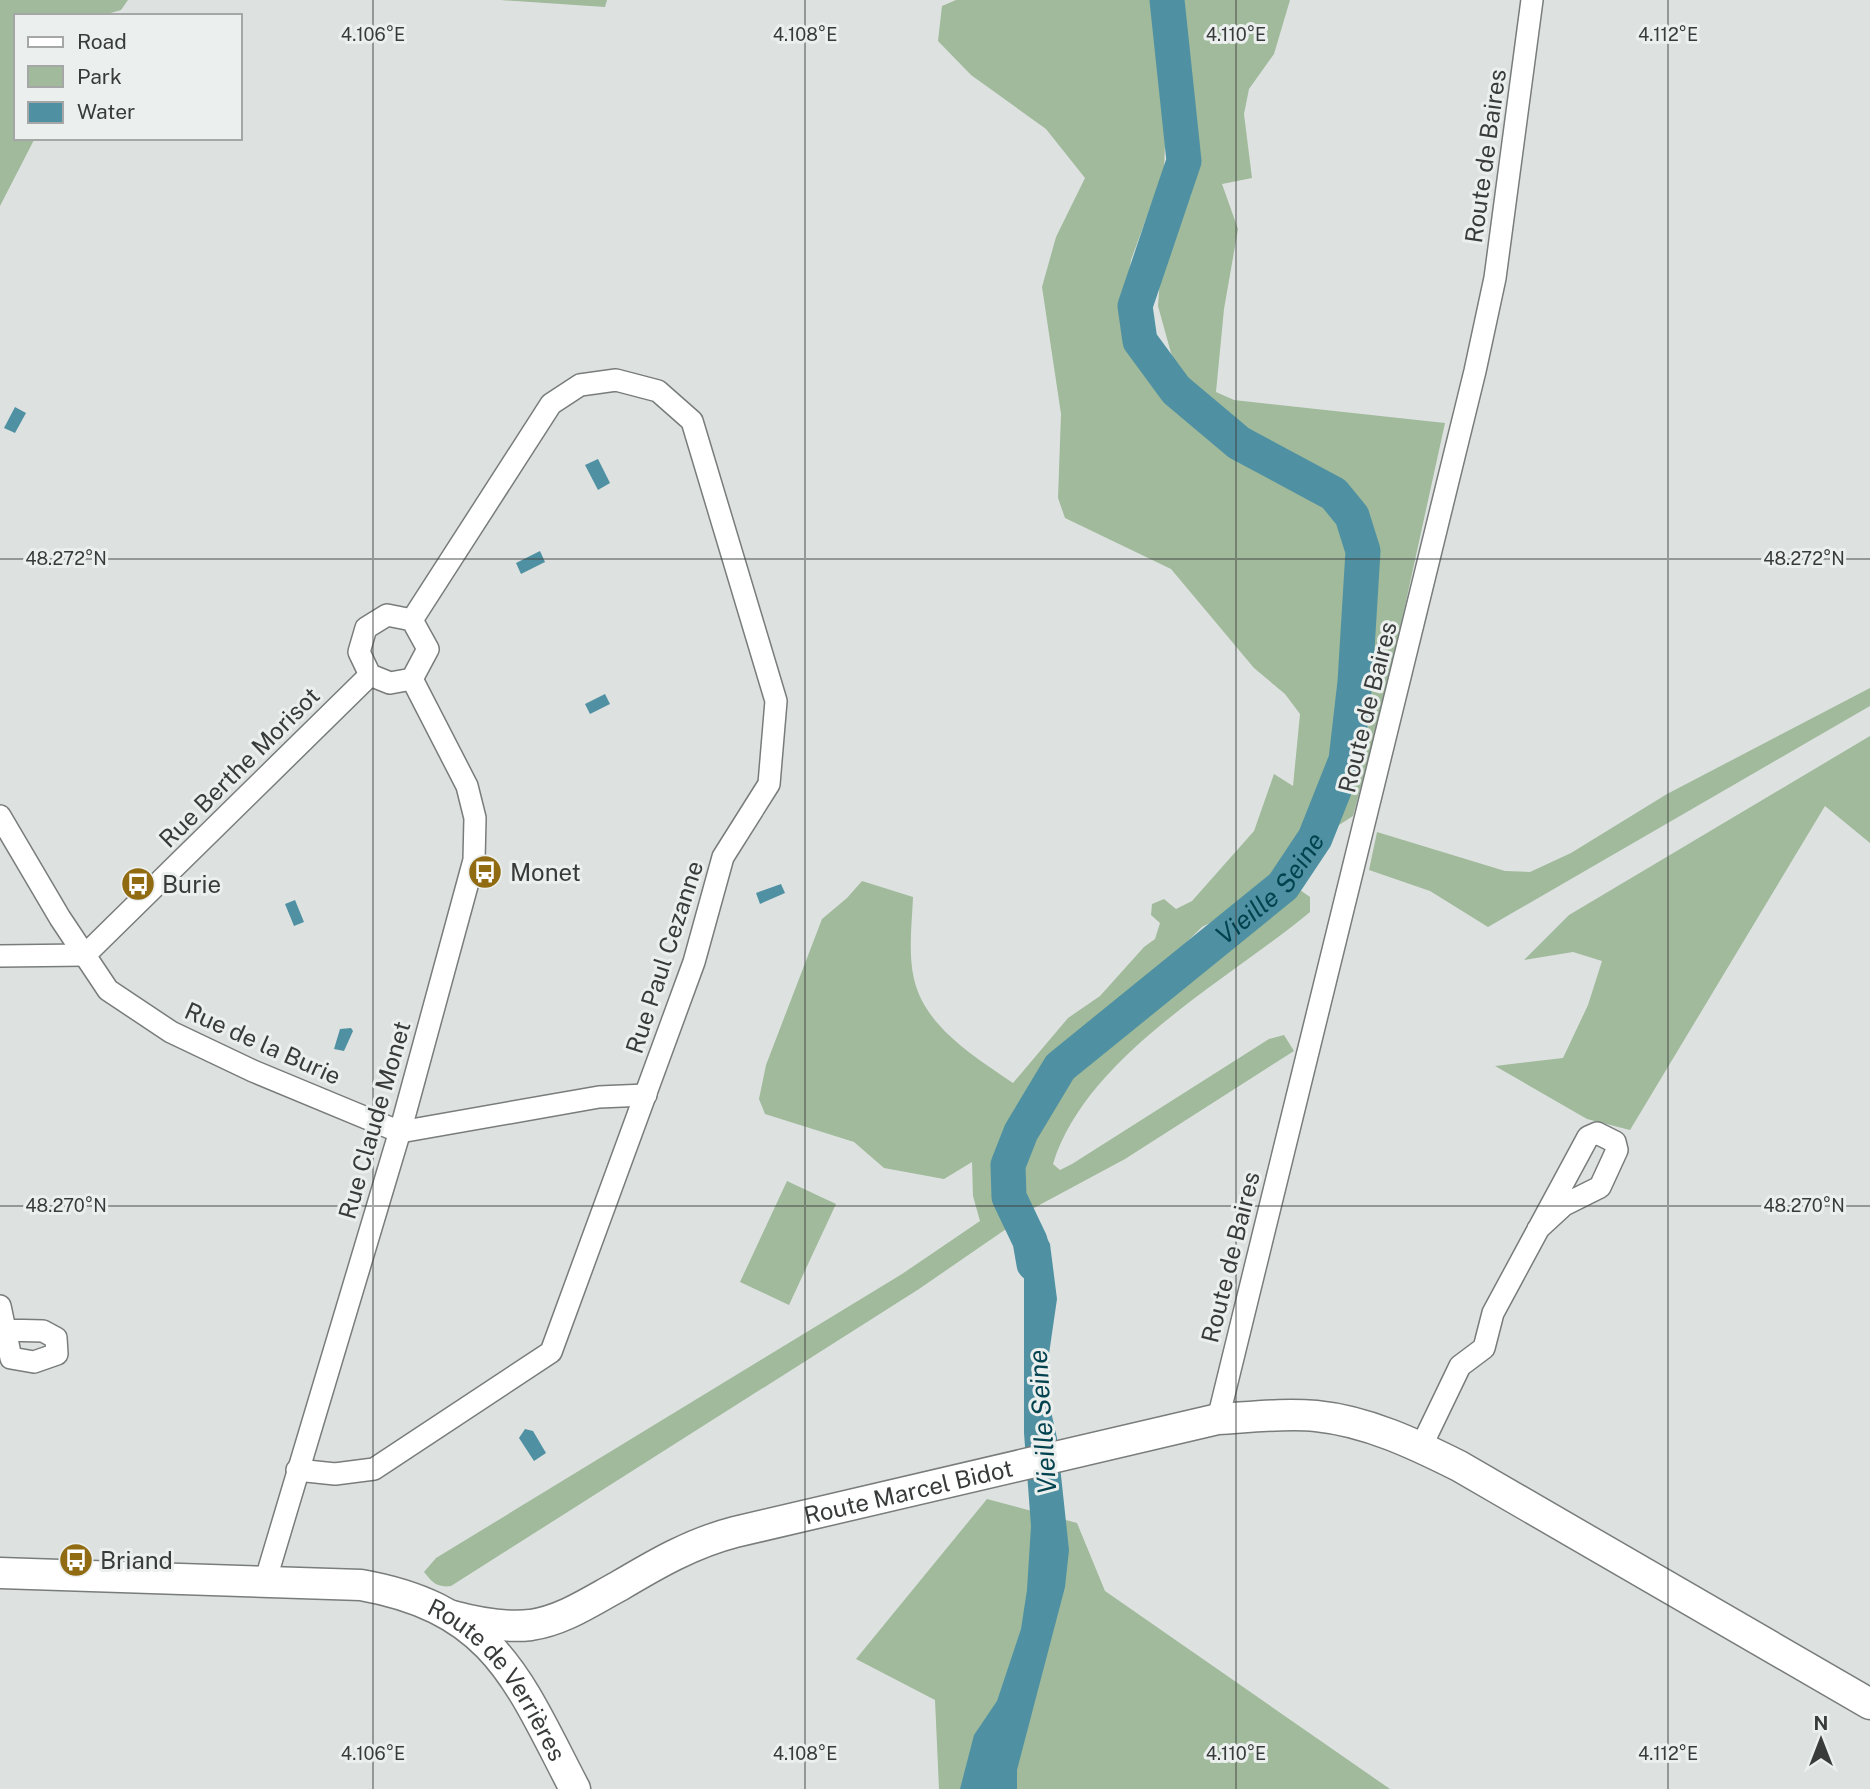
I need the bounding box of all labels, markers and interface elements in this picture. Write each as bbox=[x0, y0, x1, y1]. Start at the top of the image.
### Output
legend bbox=[14, 14, 242, 140]
text: 4.106°E bbox=[341, 24, 405, 45]
text: 4.108°E bbox=[773, 24, 837, 45]
text: 4.110°E bbox=[1206, 24, 1266, 45]
text: 4.112°E bbox=[1638, 24, 1698, 45]
text: Road bbox=[77, 29, 127, 54]
text: Park bbox=[77, 64, 122, 89]
street label: Route de Baires bbox=[1459, 67, 1511, 245]
text: Water bbox=[77, 99, 135, 124]
text: 48.272°N bbox=[25, 548, 107, 569]
text: 48.272°N bbox=[1763, 548, 1845, 569]
street label: Route de Baires bbox=[1332, 619, 1402, 795]
street label: Rue Berthe Morisot bbox=[153, 681, 325, 853]
water label: Vieille Seine bbox=[1209, 826, 1330, 950]
bus stop icon: Monet bbox=[466, 853, 504, 891]
street label: Rue Paul Cezanne bbox=[620, 857, 708, 1057]
place label: Monet bbox=[510, 858, 581, 886]
bus stop icon: Burie bbox=[119, 865, 157, 903]
place label: Burie bbox=[162, 870, 221, 898]
street label: Rue de la Burie bbox=[181, 996, 345, 1090]
street label: Rue Claude Monet bbox=[332, 1018, 416, 1222]
street label: Route de Baires bbox=[1195, 1169, 1265, 1345]
text: 48.270°N bbox=[25, 1195, 107, 1216]
text: 48.270°N bbox=[1763, 1195, 1845, 1216]
water label: Vieille Seine bbox=[1021, 1349, 1063, 1495]
street label: Route Marcel Bidot bbox=[801, 1454, 1015, 1529]
bus stop icon: Briand bbox=[57, 1541, 95, 1579]
place label: Briand bbox=[100, 1546, 173, 1574]
street label: Route de Verrières bbox=[424, 1593, 572, 1765]
north arrow bbox=[1786, 1705, 1856, 1775]
text: N bbox=[1814, 1712, 1828, 1734]
text: 4.106°E bbox=[341, 1743, 405, 1764]
text: 4.108°E bbox=[773, 1743, 837, 1764]
text: 4.110°E bbox=[1206, 1743, 1266, 1764]
text: 4.112°E bbox=[1638, 1743, 1698, 1764]

